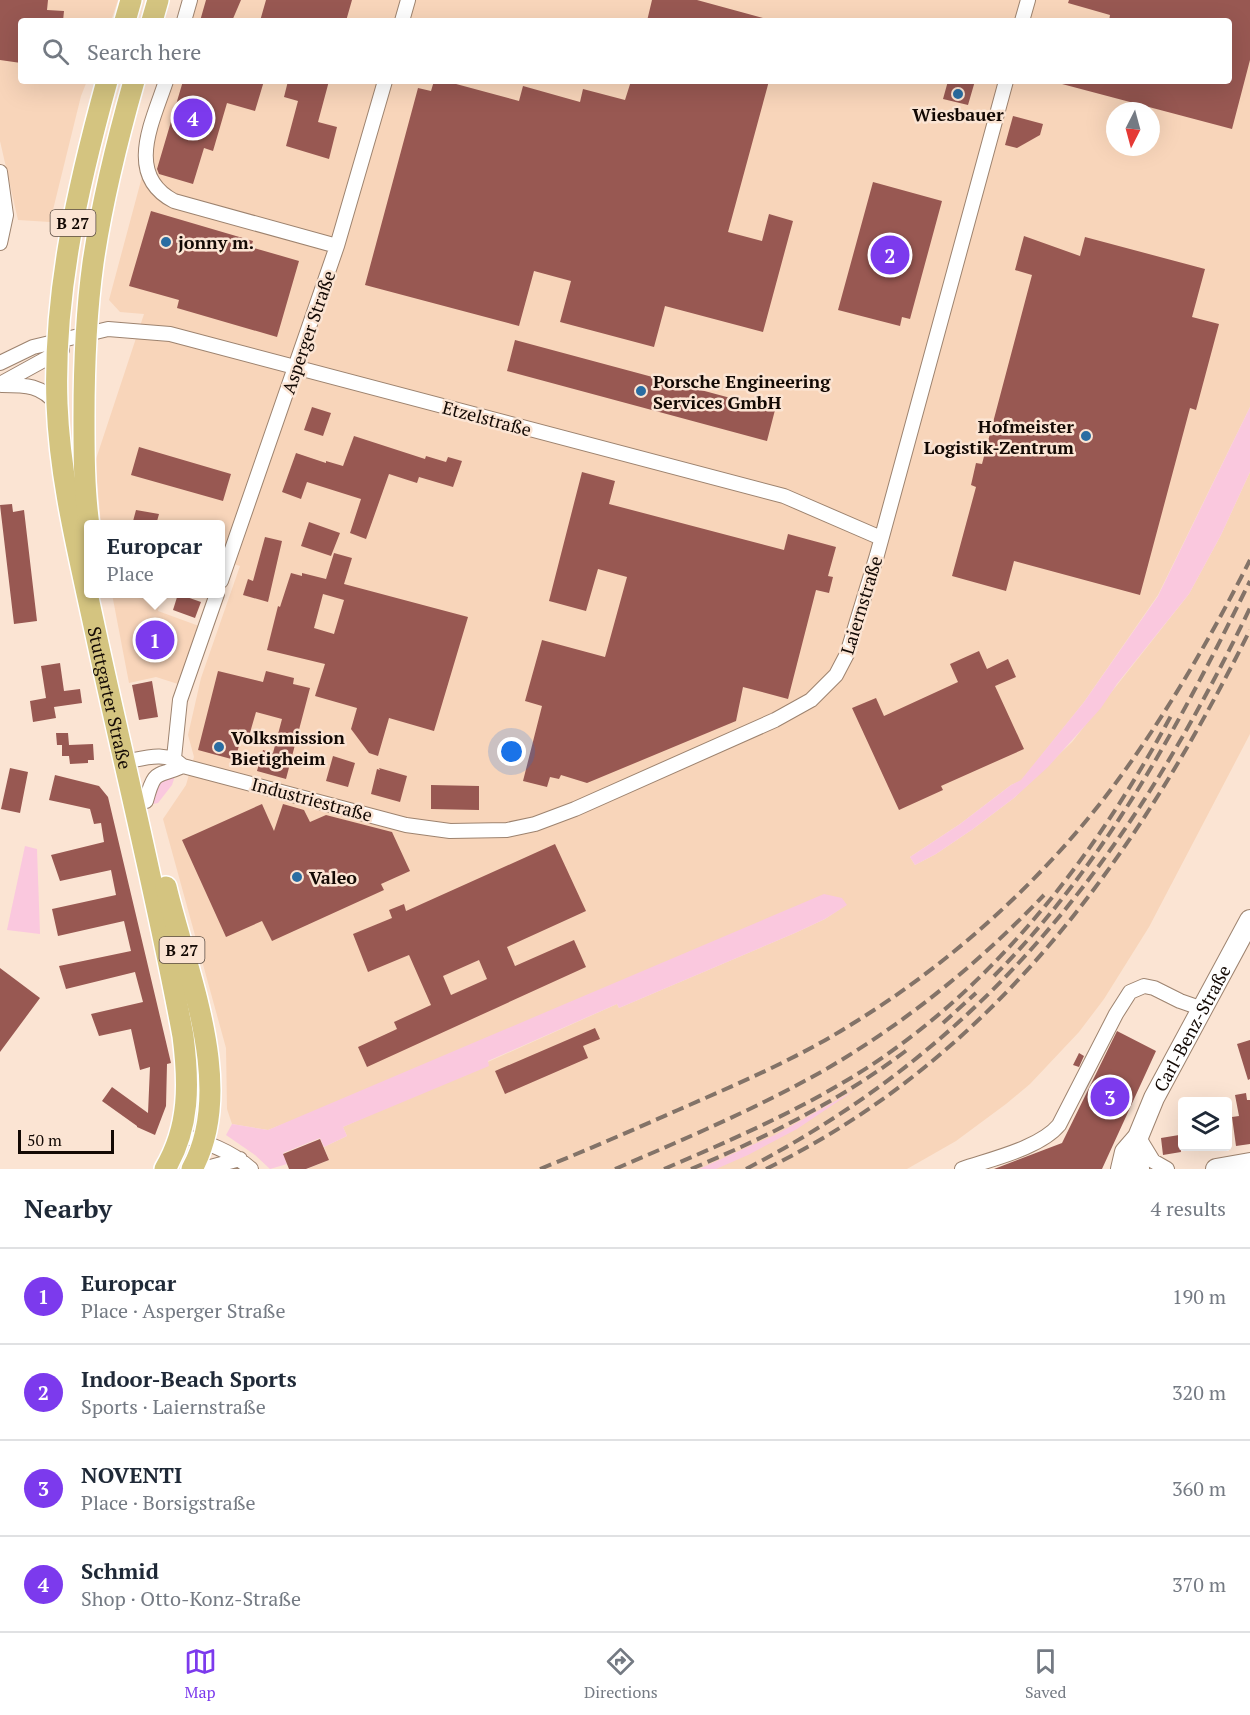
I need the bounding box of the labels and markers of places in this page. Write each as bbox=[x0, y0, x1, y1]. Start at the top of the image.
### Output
marker: Wiesbauer bbox=[951, 87, 965, 101]
pin: 4 bbox=[174, 96, 212, 140]
place label: Wiesbauer bbox=[912, 102, 1004, 126]
place label: jonny m. bbox=[178, 230, 254, 254]
pin: 2 bbox=[870, 232, 910, 278]
marker: jonny m. bbox=[159, 235, 173, 249]
place label: Porsche Engineering Services GmbH bbox=[653, 369, 831, 414]
marker: Porsche Engineering Services GmbH bbox=[634, 384, 648, 398]
place label: Hofmeister Logistik-Zentrum bbox=[924, 414, 1074, 459]
marker: Hofmeister Logistik-Zentrum bbox=[1079, 429, 1093, 443]
pin: 1 bbox=[136, 618, 174, 662]
place label: Volksmission Bietigheim bbox=[231, 725, 345, 770]
marker: Volksmission Bietigheim bbox=[212, 740, 226, 754]
place label: Valeo bbox=[309, 865, 357, 889]
marker: Valeo bbox=[290, 870, 304, 884]
pin: 3 bbox=[1090, 1074, 1130, 1120]

